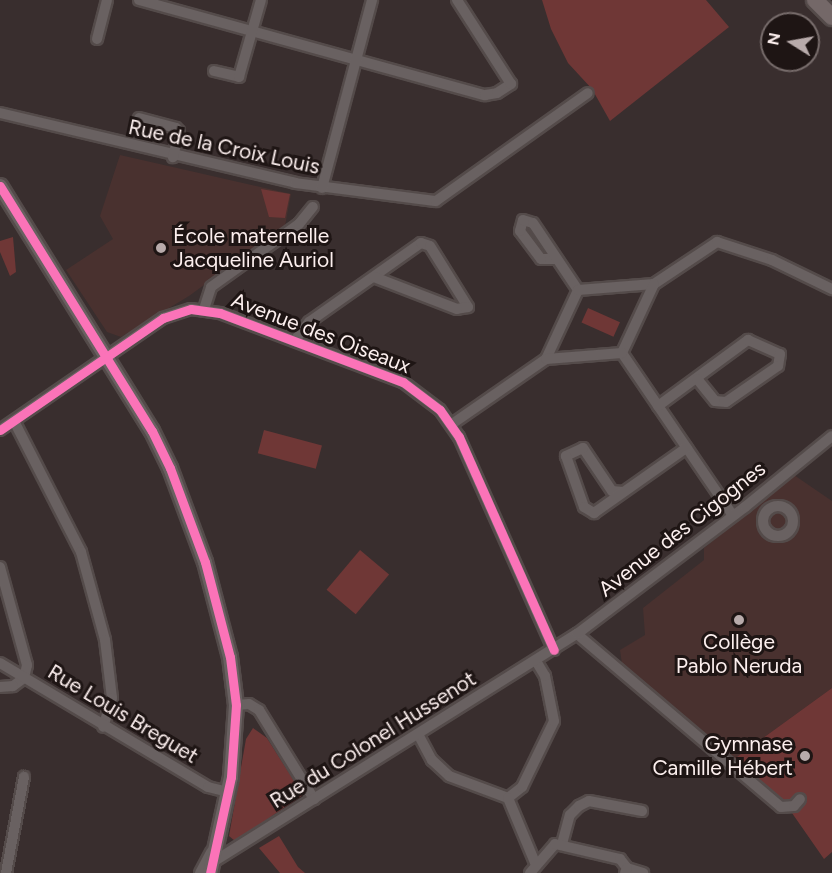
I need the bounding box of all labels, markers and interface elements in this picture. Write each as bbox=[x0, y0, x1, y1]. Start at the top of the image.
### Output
north arrow bbox=[760, 12, 820, 72]
text: N bbox=[763, 31, 784, 47]
street label: Rue de la Croix Louis bbox=[126, 114, 322, 180]
place label: École maternelle Jacqueline Auriol bbox=[173, 223, 334, 273]
marker: École maternelle Jacqueline Auriol bbox=[154, 241, 168, 255]
street label: Avenue des Oiseaux bbox=[228, 287, 414, 379]
street label: Avenue des Cigognes bbox=[594, 456, 770, 602]
marker: Collège Pablo Neruda bbox=[732, 613, 746, 627]
place label: Collège Pablo Neruda bbox=[676, 629, 802, 679]
street label: Rue Louis Breguet bbox=[43, 659, 203, 769]
street label: Rue du Colonel Hussenot bbox=[265, 666, 481, 814]
place label: Gymnase Camille Hébert bbox=[652, 731, 793, 781]
marker: Gymnase Camille Hébert bbox=[798, 749, 812, 763]

